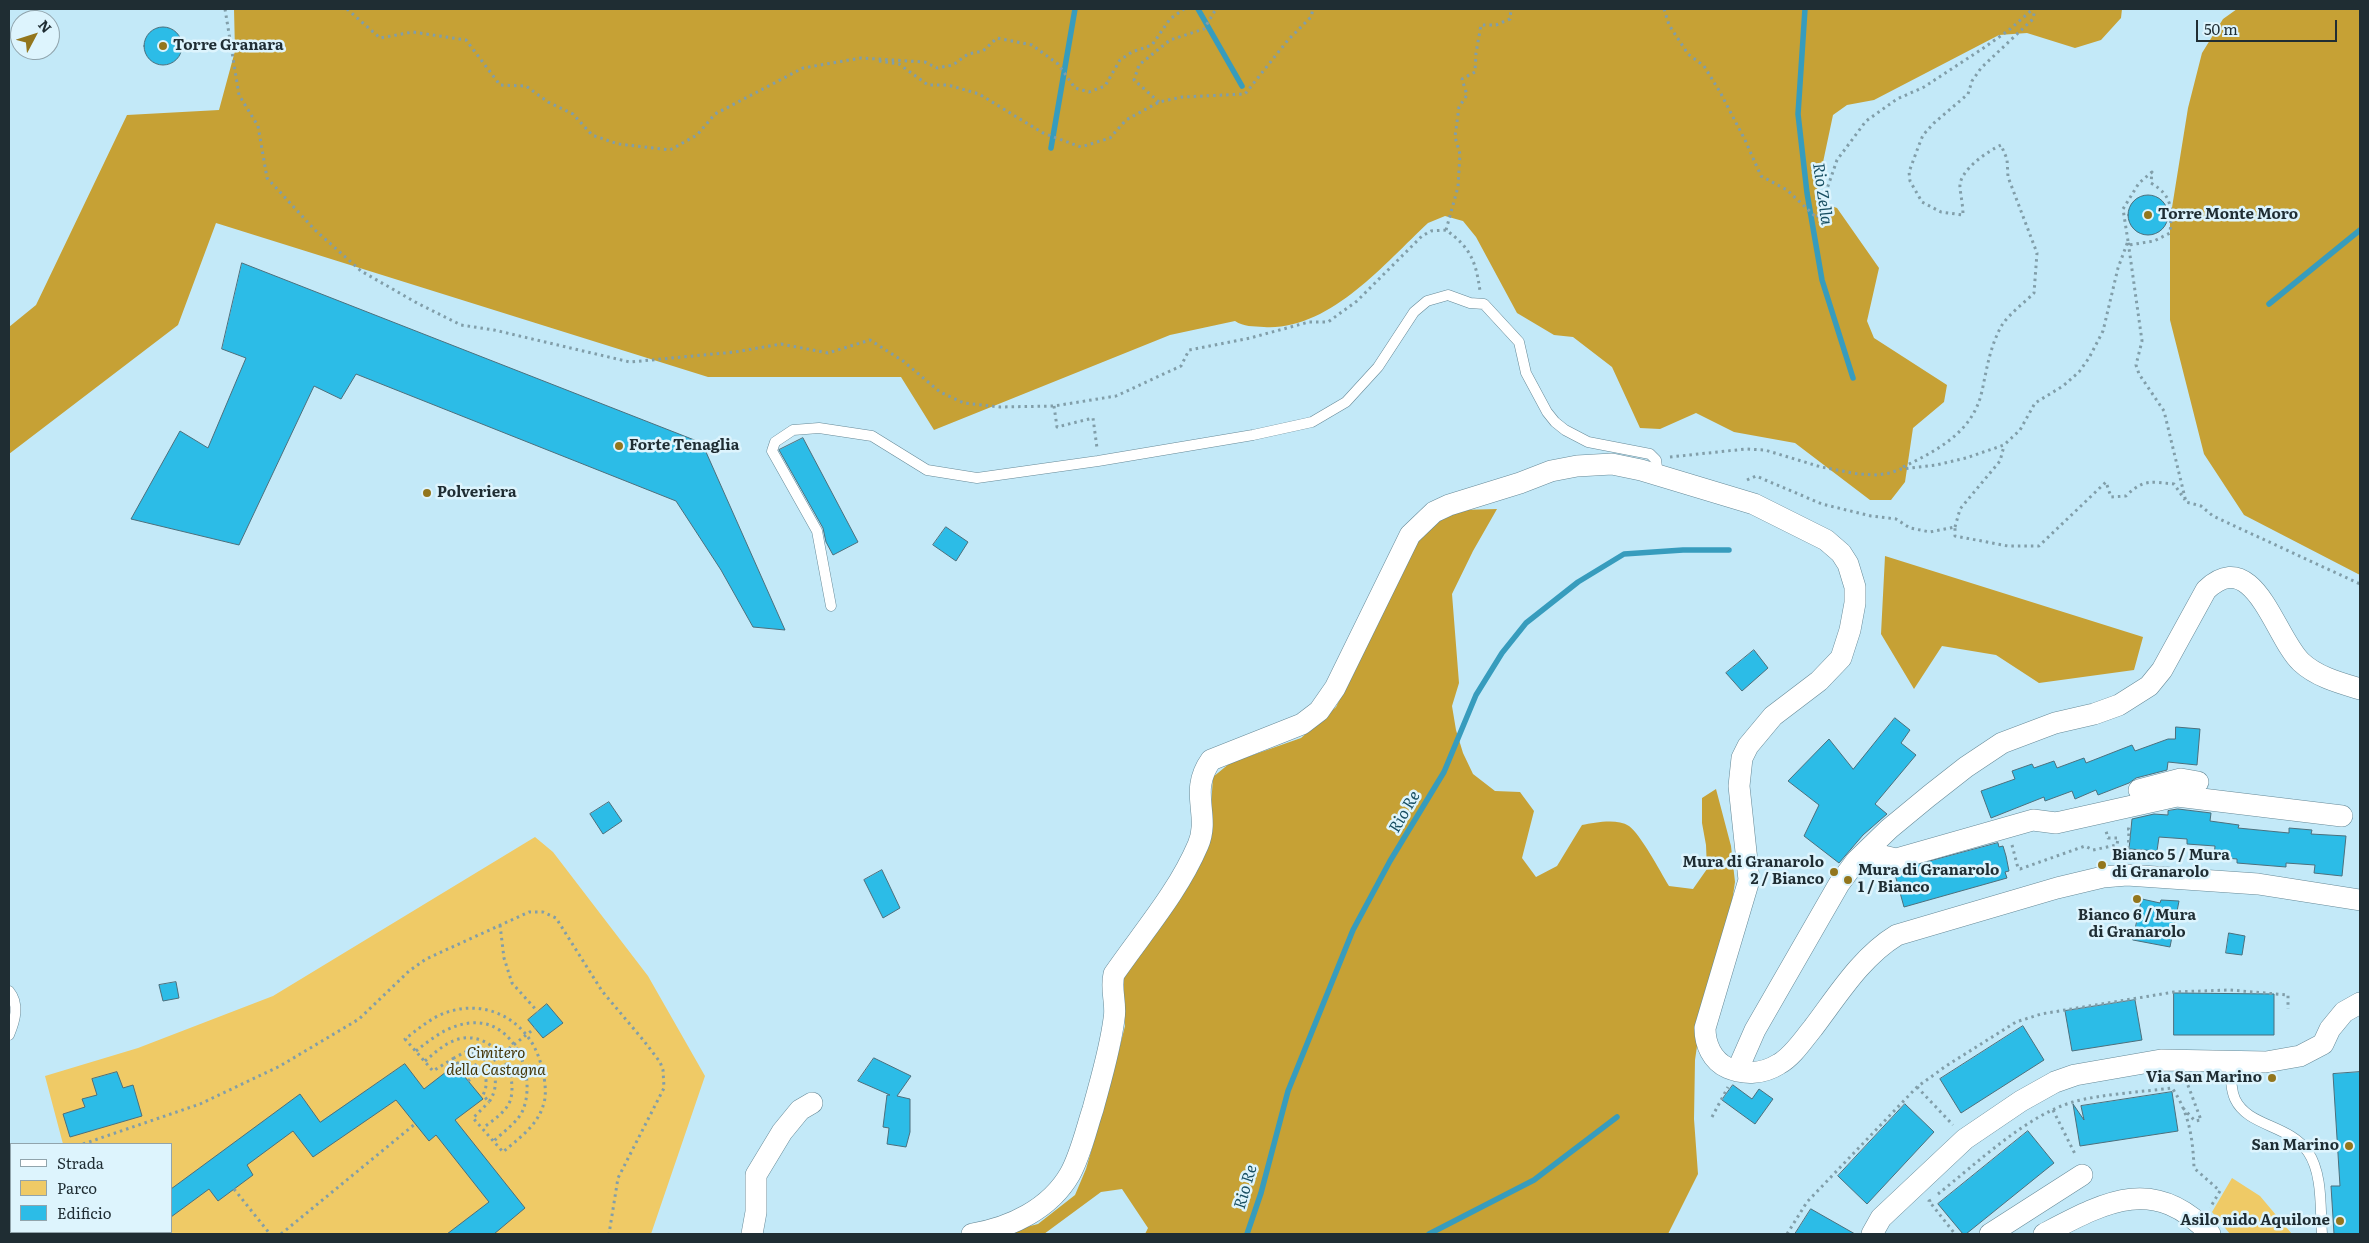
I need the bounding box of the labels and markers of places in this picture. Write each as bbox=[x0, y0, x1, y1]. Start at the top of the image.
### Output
place label: Torre Granara bbox=[173, 37, 284, 55]
marker: Torre Granara bbox=[157, 40, 169, 52]
place label: Torre Monte Moro bbox=[2158, 206, 2298, 224]
marker: Torre Monte Moro bbox=[2142, 209, 2154, 221]
place label: Forte Tenaglia bbox=[629, 437, 739, 455]
marker: Forte Tenaglia bbox=[613, 440, 625, 452]
place label: Polveriera bbox=[437, 484, 517, 502]
marker: Polveriera bbox=[421, 487, 433, 499]
place label: Bianco 5 / Mura di Granarolo bbox=[2112, 847, 2230, 882]
place label: Mura di Granarolo 2 / Bianco bbox=[1683, 854, 1824, 889]
marker: Bianco 5 / Mura di Granarolo bbox=[2096, 859, 2108, 871]
place label: Mura di Granarolo 1 / Bianco bbox=[1858, 862, 1999, 897]
marker: Mura di Granarolo 2 / Bianco bbox=[1828, 866, 1840, 878]
marker: Mura di Granarolo 1 / Bianco bbox=[1842, 874, 1854, 886]
marker: Bianco 6 / Mura di Granarolo bbox=[2131, 893, 2143, 905]
place label: Bianco 6 / Mura di Granarolo bbox=[2078, 907, 2196, 942]
place label: Via San Marino bbox=[2146, 1069, 2262, 1087]
marker: Via San Marino bbox=[2266, 1072, 2278, 1084]
place label: San Marino bbox=[2252, 1137, 2339, 1155]
marker: San Marino bbox=[2343, 1140, 2355, 1152]
place label: Asilo nido Aquilone bbox=[2180, 1212, 2330, 1230]
marker: Asilo nido Aquilone bbox=[2334, 1215, 2346, 1227]

